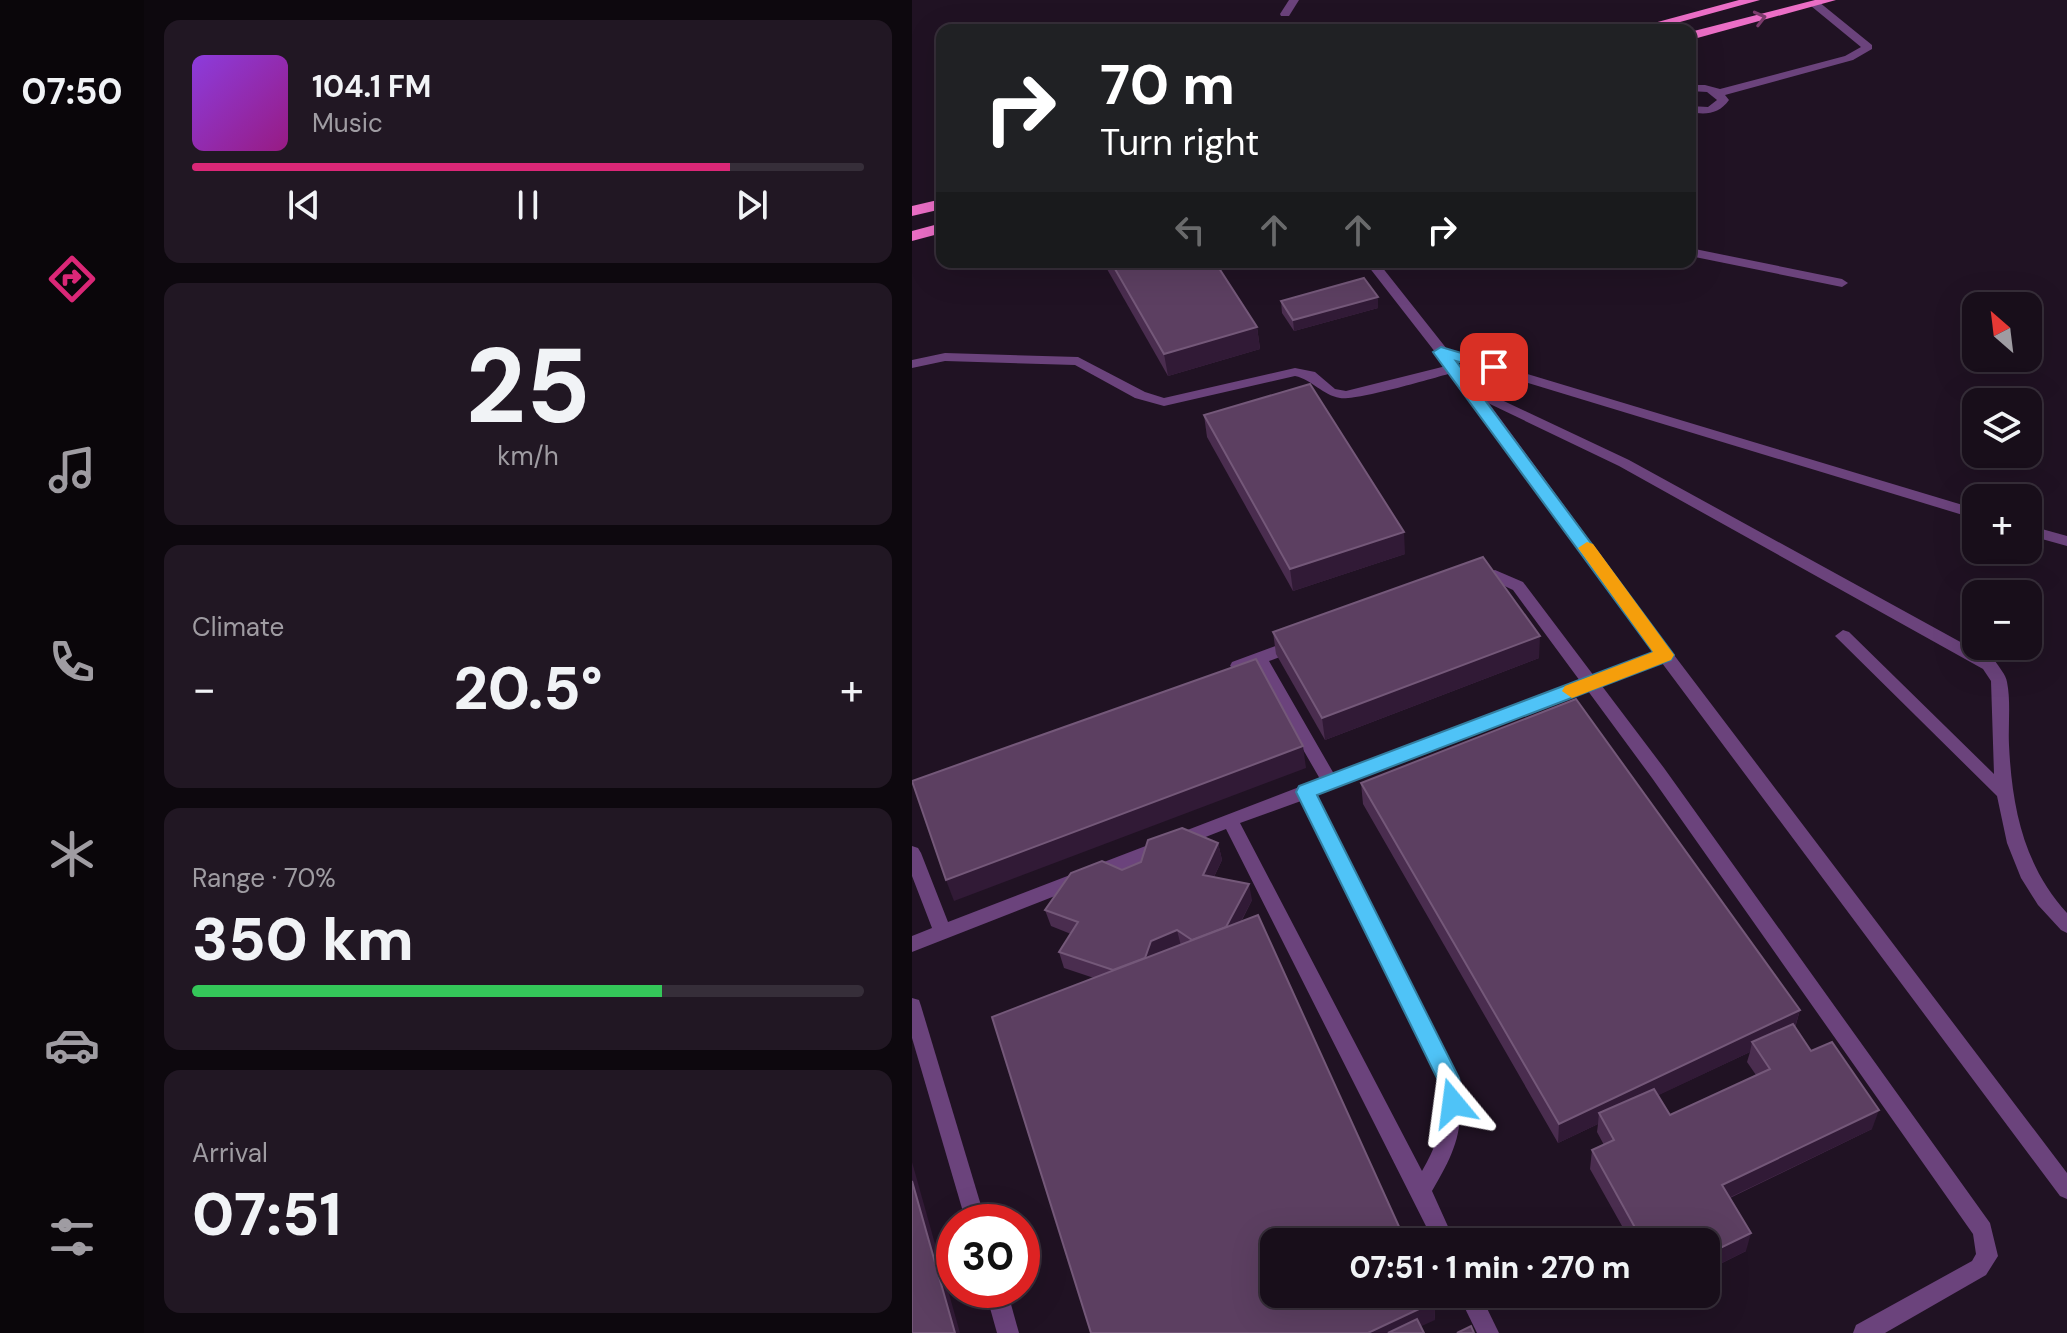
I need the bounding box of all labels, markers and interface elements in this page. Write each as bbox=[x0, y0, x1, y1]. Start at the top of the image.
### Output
one-way arrow bbox=[1752, 11, 1766, 28]
text: 70 m bbox=[1100, 48, 1235, 121]
icon: right bbox=[968, 56, 1072, 160]
text: 104.1 FM bbox=[312, 67, 431, 106]
text: 07:50 bbox=[21, 68, 123, 115]
text: Music bbox=[312, 106, 383, 140]
text: Turn right bbox=[1100, 119, 1259, 166]
icon: previous bbox=[282, 183, 326, 227]
icon: pause bbox=[506, 183, 550, 227]
icon: next bbox=[730, 183, 774, 227]
icon: left bbox=[1168, 208, 1212, 252]
icon: ahead bbox=[1252, 208, 1296, 252]
icon: ahead bbox=[1336, 208, 1380, 252]
icon: right bbox=[1420, 208, 1464, 252]
icon: directions bbox=[44, 251, 100, 307]
north arrow bbox=[1962, 292, 2042, 372]
map controls bbox=[1962, 292, 2042, 660]
text: 25 bbox=[466, 319, 590, 454]
pin bbox=[1460, 333, 1528, 401]
icon: arrive bbox=[1472, 345, 1516, 389]
button: layers bbox=[1962, 388, 2042, 468]
text: km/h bbox=[497, 439, 559, 473]
icon: music bbox=[44, 442, 100, 498]
button: + bbox=[1962, 484, 2042, 564]
button: − bbox=[1962, 580, 2042, 660]
text: Climate bbox=[192, 610, 284, 644]
icon: phone bbox=[44, 634, 100, 690]
text: 20.5° bbox=[453, 649, 603, 728]
text: − bbox=[192, 660, 216, 718]
text: + bbox=[840, 660, 864, 718]
icon: climate bbox=[44, 826, 100, 882]
text: Range · 70% bbox=[192, 861, 336, 895]
text: 350 km bbox=[192, 900, 414, 979]
icon: car bbox=[44, 1017, 100, 1073]
position arrow bbox=[1411, 1061, 1495, 1145]
text: Arrival bbox=[192, 1136, 268, 1170]
text: 07:51 bbox=[192, 1175, 341, 1254]
speed limit sign: 30 bbox=[936, 1204, 1040, 1308]
icon: filters bbox=[44, 1209, 100, 1265]
text: 07:51 · 1 min · 270 m bbox=[1349, 1248, 1631, 1287]

